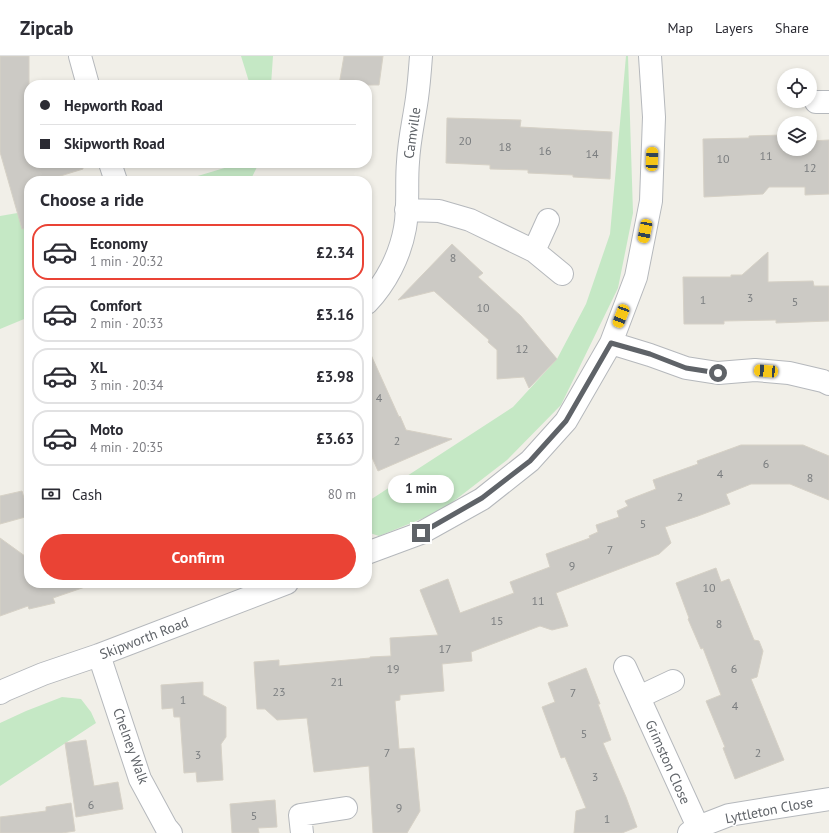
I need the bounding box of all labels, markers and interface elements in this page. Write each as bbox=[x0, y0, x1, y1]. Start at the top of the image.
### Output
text: Zipcab bbox=[20, 16, 73, 40]
text: Map bbox=[667, 19, 693, 37]
text: Layers bbox=[715, 19, 753, 37]
text: Share bbox=[775, 19, 809, 37]
map controls bbox=[777, 68, 817, 156]
button: locate bbox=[777, 68, 817, 108]
text: Hepworth Road bbox=[64, 96, 163, 115]
street label: Camville bbox=[399, 106, 425, 160]
button: layers bbox=[777, 116, 817, 156]
house number: 20 bbox=[458, 133, 472, 148]
text: Skipworth Road bbox=[64, 134, 165, 153]
house number: 18 bbox=[498, 139, 512, 154]
house number: 16 bbox=[538, 143, 552, 158]
house number: 14 bbox=[585, 146, 599, 161]
car bbox=[646, 147, 658, 171]
house number: 11 bbox=[759, 148, 773, 163]
house number: 10 bbox=[716, 151, 730, 166]
house number: 12 bbox=[803, 160, 817, 175]
text: Choose a ride bbox=[40, 188, 144, 211]
car bbox=[637, 218, 653, 244]
icon: car bbox=[42, 234, 78, 270]
text: Economy bbox=[90, 234, 148, 253]
text: £2.34 bbox=[316, 243, 354, 262]
house number: 8 bbox=[450, 250, 456, 265]
text: 1 min · 20:32 bbox=[90, 253, 163, 270]
house number: 3 bbox=[747, 290, 753, 305]
house number: 1 bbox=[700, 292, 706, 307]
house number: 5 bbox=[792, 294, 798, 309]
icon: car bbox=[42, 296, 78, 332]
text: Comfort bbox=[90, 296, 142, 315]
house number: 10 bbox=[476, 300, 490, 315]
car bbox=[611, 303, 631, 329]
text: £3.16 bbox=[316, 305, 354, 324]
text: 2 min · 20:33 bbox=[90, 315, 163, 332]
house number: 12 bbox=[515, 341, 529, 356]
icon: car bbox=[42, 358, 78, 394]
text: XL bbox=[90, 358, 107, 377]
route start bbox=[709, 364, 727, 382]
car bbox=[754, 364, 778, 378]
text: £3.98 bbox=[316, 367, 354, 386]
text: 3 min · 20:34 bbox=[90, 377, 163, 394]
house number: 4 bbox=[376, 390, 383, 405]
icon: car bbox=[42, 420, 78, 456]
text: Moto bbox=[90, 420, 123, 439]
text: £3.63 bbox=[316, 429, 354, 448]
house number: 2 bbox=[394, 433, 400, 448]
text: 4 min · 20:35 bbox=[90, 439, 163, 456]
house number: 6 bbox=[763, 456, 769, 471]
house number: 4 bbox=[717, 466, 724, 481]
house number: 8 bbox=[807, 470, 813, 485]
callout: 1 min bbox=[388, 475, 454, 503]
text: 1 min bbox=[405, 480, 437, 497]
icon: cash bbox=[40, 483, 62, 505]
text: Cash bbox=[72, 485, 102, 504]
text: 80 m bbox=[328, 486, 356, 503]
house number: 2 bbox=[677, 489, 683, 504]
house number: 5 bbox=[640, 516, 646, 531]
route end bbox=[412, 524, 430, 542]
button: Confirm bbox=[40, 534, 356, 580]
house number: 7 bbox=[607, 542, 613, 557]
house number: 9 bbox=[569, 558, 575, 573]
house number: 10 bbox=[702, 580, 716, 595]
house number: 11 bbox=[531, 593, 545, 608]
street label: Skipworth Road bbox=[97, 613, 191, 663]
house number: 15 bbox=[490, 613, 504, 628]
house number: 8 bbox=[716, 616, 722, 631]
house number: 17 bbox=[438, 641, 452, 656]
house number: 19 bbox=[386, 661, 400, 676]
house number: 6 bbox=[731, 661, 737, 676]
house number: 21 bbox=[330, 674, 344, 689]
house number: 23 bbox=[272, 684, 286, 699]
house number: 7 bbox=[570, 685, 576, 700]
house number: 1 bbox=[180, 692, 186, 707]
house number: 4 bbox=[732, 698, 739, 713]
street label: Chelney Walk bbox=[109, 706, 153, 787]
street label: Grimston Close bbox=[641, 717, 695, 807]
house number: 5 bbox=[581, 726, 587, 741]
house number: 7 bbox=[384, 745, 390, 760]
house number: 2 bbox=[755, 745, 761, 760]
house number: 3 bbox=[195, 747, 201, 762]
house number: 3 bbox=[592, 769, 598, 784]
street label: Lyttleton Close bbox=[724, 793, 814, 827]
house number: 6 bbox=[88, 797, 94, 812]
house number: 9 bbox=[396, 800, 402, 815]
house number: 5 bbox=[251, 808, 257, 823]
house number: 1 bbox=[604, 811, 610, 826]

